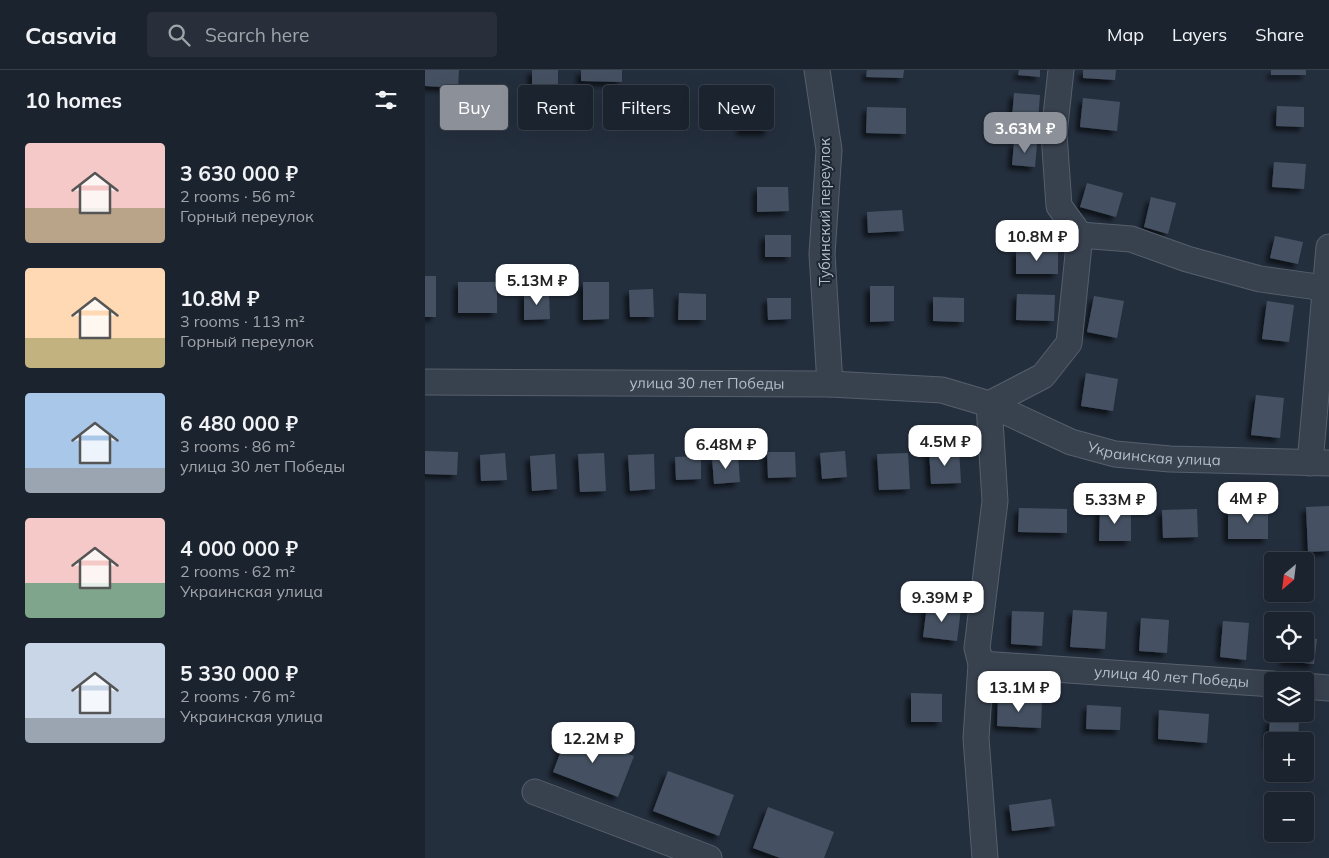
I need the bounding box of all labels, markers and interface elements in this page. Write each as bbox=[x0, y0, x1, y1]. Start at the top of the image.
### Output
search box bbox=[147, 12, 497, 57]
text: Casavia bbox=[25, 20, 117, 50]
icon: search bbox=[165, 21, 193, 49]
text: Search here bbox=[205, 23, 309, 47]
text: Map bbox=[1107, 23, 1144, 46]
text: Layers bbox=[1172, 23, 1227, 46]
text: Share bbox=[1255, 23, 1304, 46]
chip: Buy bbox=[440, 85, 508, 130]
chip: Rent bbox=[518, 85, 593, 130]
chip: Filters bbox=[603, 85, 689, 130]
chip: New bbox=[699, 85, 774, 130]
icon: filters bbox=[372, 86, 400, 114]
text: 10 homes bbox=[25, 87, 122, 113]
pin: 3.63M ₽ bbox=[979, 112, 1071, 154]
text: 3.63M ₽ bbox=[995, 118, 1055, 138]
street label: Тубинский переулок bbox=[815, 137, 834, 286]
text: 3 630 000 ₽ bbox=[180, 160, 298, 186]
icon: home bbox=[65, 163, 125, 223]
text: 2 rooms · 56 m² bbox=[180, 186, 295, 206]
text: Горный переулок bbox=[180, 206, 314, 226]
pin: 10.8M ₽ bbox=[991, 220, 1083, 262]
text: 10.8M ₽ bbox=[1007, 226, 1067, 246]
pin: 5.13M ₽ bbox=[491, 264, 583, 306]
text: 5.13M ₽ bbox=[507, 270, 567, 290]
text: 10.8M ₽ bbox=[180, 285, 260, 311]
icon: home bbox=[65, 288, 125, 348]
text: 3 rooms · 113 m² bbox=[180, 311, 305, 331]
text: Горный переулок bbox=[180, 331, 314, 351]
street label: улица 30 лет Победы bbox=[629, 373, 785, 393]
text: 6 480 000 ₽ bbox=[180, 410, 298, 436]
icon: home bbox=[65, 413, 125, 473]
pin: 4.5M ₽ bbox=[904, 424, 986, 467]
pin: 6.48M ₽ bbox=[680, 428, 772, 470]
text: 4.5M ₽ bbox=[919, 431, 971, 451]
text: 6.48M ₽ bbox=[696, 434, 756, 454]
text: 3 rooms · 86 m² bbox=[180, 436, 295, 456]
street label: Украинская улица bbox=[1084, 437, 1221, 469]
text: улица 30 лет Победы bbox=[180, 456, 345, 476]
pin: 5.33M ₽ bbox=[1069, 482, 1161, 525]
pin: 4M ₽ bbox=[1218, 482, 1278, 524]
text: 4M ₽ bbox=[1229, 488, 1267, 508]
text: 5.33M ₽ bbox=[1085, 489, 1145, 509]
text: 4 000 000 ₽ bbox=[180, 535, 298, 561]
icon: home bbox=[65, 538, 125, 598]
north arrow bbox=[1264, 552, 1314, 602]
map controls bbox=[1264, 552, 1314, 842]
text: 2 rooms · 62 m² bbox=[180, 561, 295, 581]
pin: 9.39M ₽ bbox=[896, 580, 988, 623]
text: Украинская улица bbox=[180, 581, 323, 601]
text: 9.39M ₽ bbox=[912, 587, 972, 607]
button: locate bbox=[1264, 612, 1314, 662]
text: 5 330 000 ₽ bbox=[180, 660, 298, 686]
street label: улица 40 лет Победы bbox=[1094, 662, 1250, 691]
icon: home bbox=[65, 663, 125, 723]
pin: 13.1M ₽ bbox=[973, 670, 1065, 713]
button: layers bbox=[1264, 672, 1314, 722]
text: 13.1M ₽ bbox=[989, 677, 1049, 697]
text: 2 rooms · 76 m² bbox=[180, 686, 295, 706]
text: Украинская улица bbox=[180, 706, 323, 726]
pin: 12.2M ₽ bbox=[547, 722, 639, 764]
text: 12.2M ₽ bbox=[563, 728, 623, 748]
button: + bbox=[1264, 732, 1314, 782]
button: − bbox=[1264, 792, 1314, 842]

